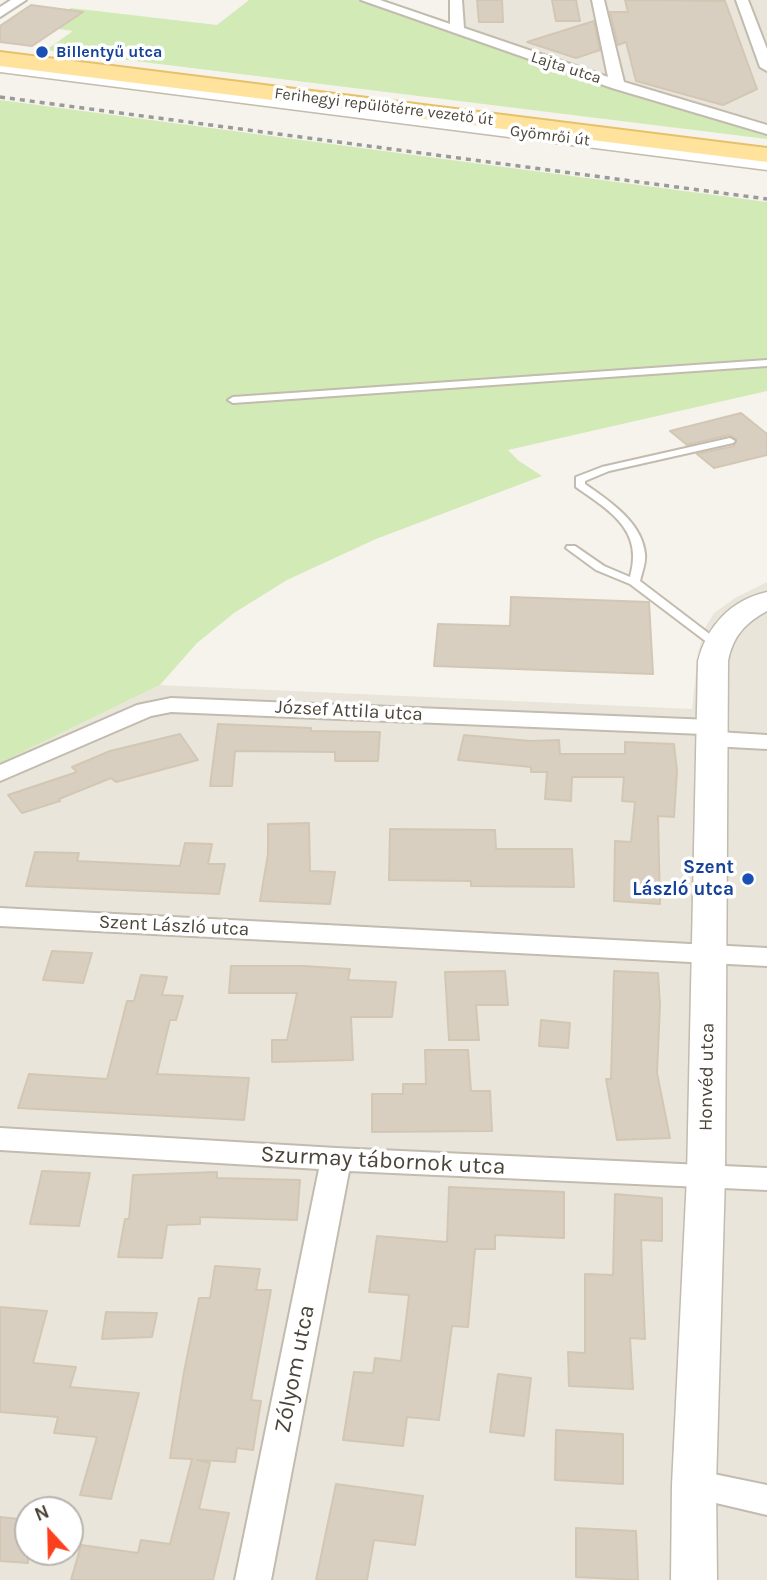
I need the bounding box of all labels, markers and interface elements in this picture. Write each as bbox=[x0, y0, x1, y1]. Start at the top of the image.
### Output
place label: Billentyű utca bbox=[56, 42, 162, 62]
marker: Billentyű utca bbox=[34, 44, 50, 60]
street label: Lajta utca bbox=[528, 48, 604, 88]
street label: Ferihegyi repülőtérre vezető út bbox=[274, 84, 494, 130]
street label: Gyömrői út bbox=[509, 122, 591, 150]
street label: József Attila utca bbox=[275, 696, 423, 726]
place label: Szent László utca bbox=[632, 857, 734, 901]
marker: Szent László utca bbox=[740, 871, 756, 887]
street label: Szent László utca bbox=[98, 911, 250, 941]
street label: Honvéd utca bbox=[695, 1023, 719, 1131]
street label: Szurmay tábornok utca bbox=[260, 1141, 506, 1181]
street label: Zólyom utca bbox=[269, 1303, 321, 1435]
north arrow bbox=[14, 1496, 84, 1566]
text: N bbox=[31, 1501, 52, 1526]

